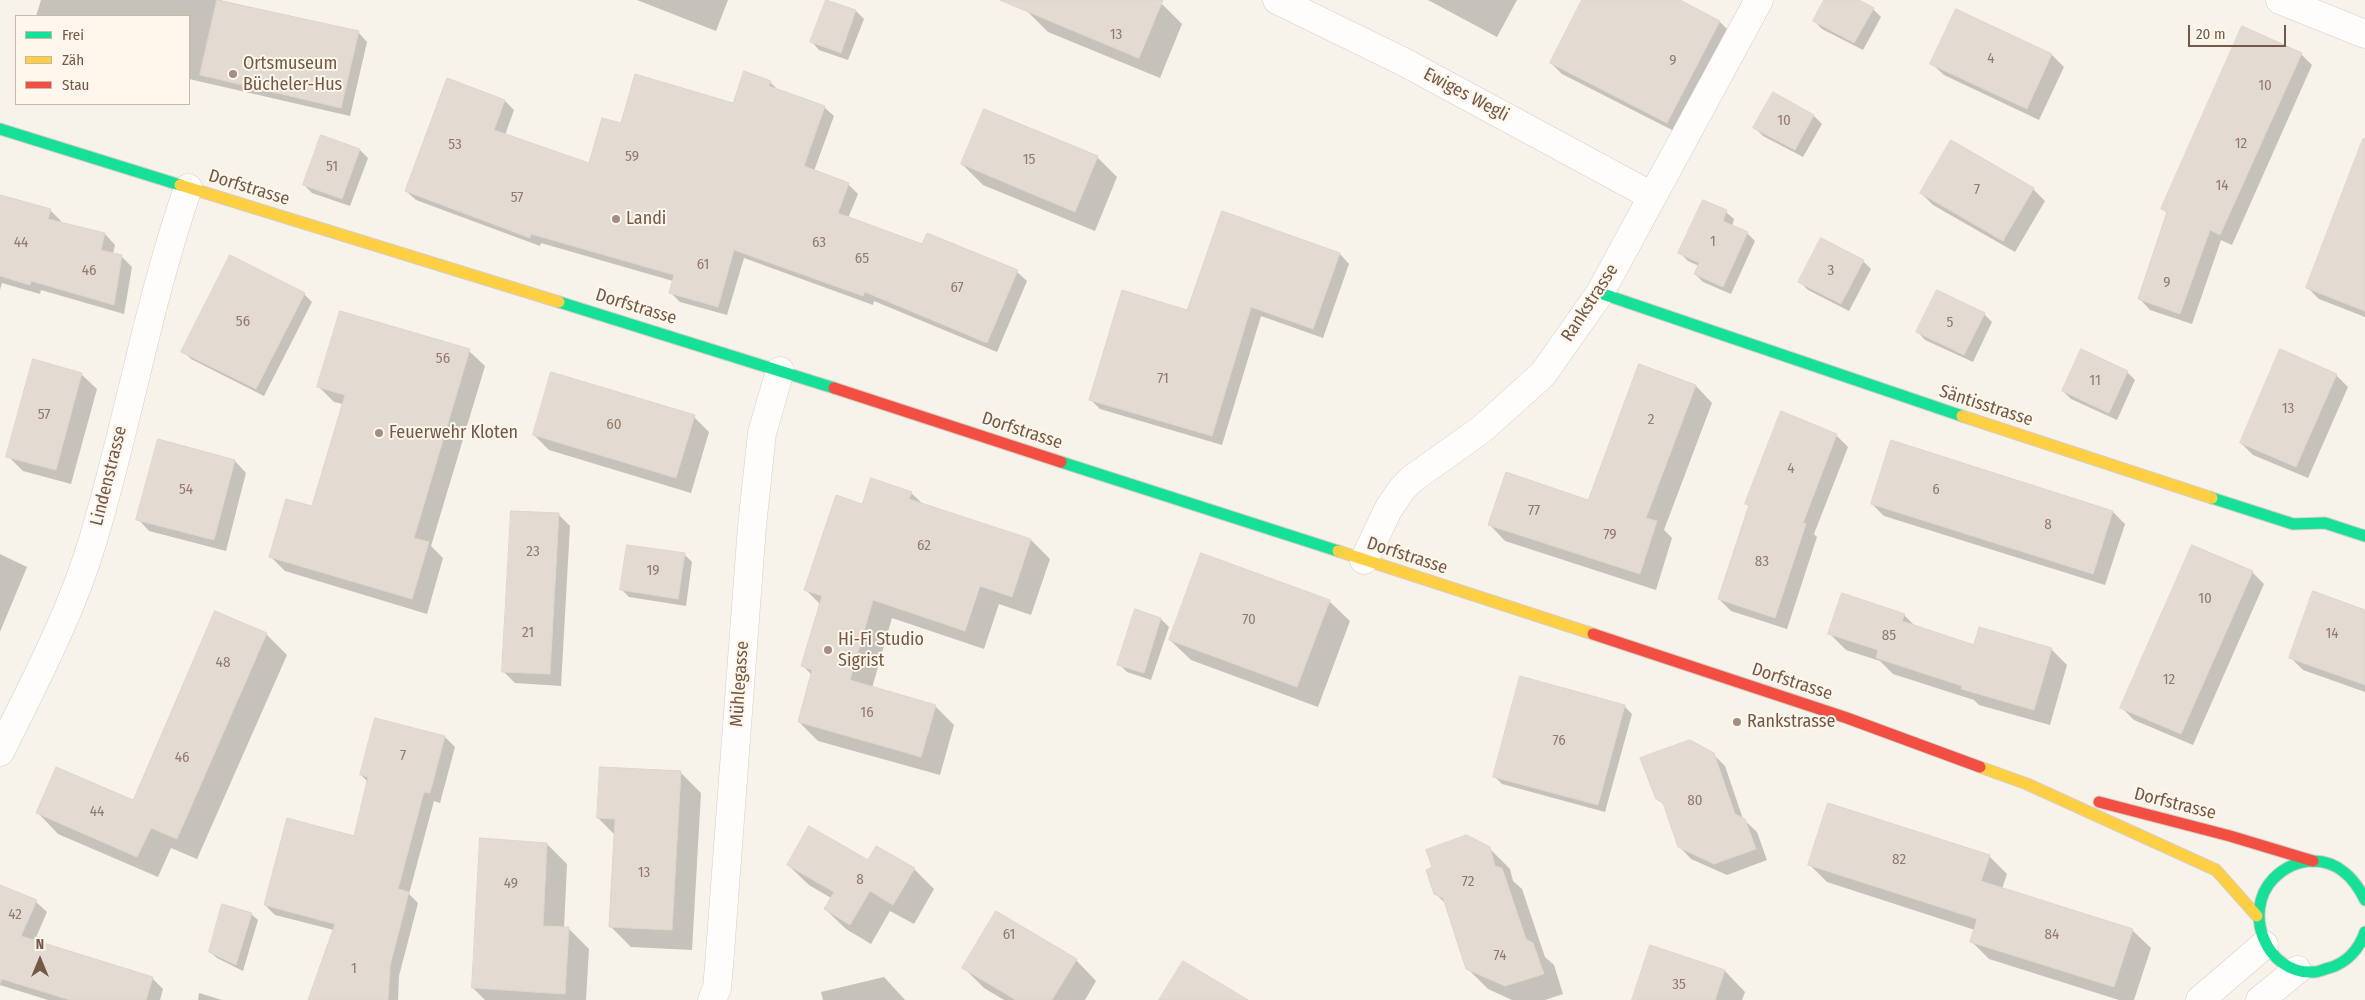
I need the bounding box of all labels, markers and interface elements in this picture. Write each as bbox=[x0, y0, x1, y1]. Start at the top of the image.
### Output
legend bbox=[15, 15, 190, 105]
scale bar bbox=[2190, 15, 2288, 47]
text: 20 m bbox=[2196, 25, 2226, 43]
text: Frei bbox=[62, 26, 84, 44]
house number: 13 bbox=[1110, 26, 1122, 44]
house number: 4 bbox=[1987, 50, 1995, 68]
text: Zäh bbox=[62, 51, 84, 69]
house number: 9 bbox=[1669, 52, 1677, 70]
place label: Ortsmuseum Bücheler-Hus bbox=[243, 53, 342, 96]
street label: Ewiges Wegli bbox=[1420, 64, 1512, 126]
marker: Ortsmuseum Bücheler-Hus bbox=[227, 68, 239, 80]
text: Stau bbox=[62, 76, 89, 94]
house number: 10 bbox=[2258, 77, 2272, 95]
house number: 10 bbox=[1777, 112, 1791, 130]
house number: 12 bbox=[2235, 135, 2247, 153]
house number: 53 bbox=[448, 136, 462, 154]
house number: 59 bbox=[625, 148, 639, 166]
house number: 15 bbox=[1023, 151, 1035, 169]
house number: 51 bbox=[326, 158, 338, 176]
street label: Dorfstrasse bbox=[206, 165, 292, 211]
house number: 14 bbox=[2215, 177, 2229, 195]
house number: 7 bbox=[1974, 181, 1980, 199]
house number: 57 bbox=[511, 189, 523, 207]
place label: Landi bbox=[626, 208, 666, 230]
marker: Landi bbox=[610, 213, 622, 225]
house number: 1 bbox=[1710, 233, 1716, 251]
house number: 44 bbox=[14, 234, 28, 252]
house number: 63 bbox=[812, 234, 826, 252]
house number: 65 bbox=[855, 250, 869, 268]
house number: 61 bbox=[697, 256, 709, 274]
street label: Rankstrasse bbox=[1557, 260, 1623, 346]
house number: 46 bbox=[82, 262, 96, 280]
house number: 3 bbox=[1828, 262, 1834, 280]
house number: 9 bbox=[2163, 274, 2171, 292]
house number: 67 bbox=[950, 279, 964, 297]
street label: Dorfstrasse bbox=[593, 284, 679, 330]
house number: 56 bbox=[236, 313, 250, 331]
house number: 5 bbox=[1947, 314, 1953, 332]
house number: 56 bbox=[436, 350, 450, 368]
house number: 71 bbox=[1157, 370, 1169, 388]
house number: 11 bbox=[2089, 372, 2101, 390]
street label: Säntisstrasse bbox=[1936, 381, 2036, 431]
house number: 13 bbox=[2282, 400, 2294, 418]
house number: 57 bbox=[38, 406, 50, 424]
street label: Dorfstrasse bbox=[979, 408, 1065, 454]
house number: 2 bbox=[1648, 411, 1654, 429]
house number: 60 bbox=[606, 416, 622, 434]
place label: Feuerwehr Kloten bbox=[389, 422, 518, 444]
street label: Lindenstrasse bbox=[86, 424, 132, 528]
marker: Feuerwehr Kloten bbox=[373, 427, 385, 439]
house number: 4 bbox=[1787, 460, 1795, 478]
house number: 54 bbox=[179, 481, 193, 499]
house number: 6 bbox=[1932, 481, 1940, 499]
house number: 77 bbox=[1528, 502, 1540, 520]
house number: 8 bbox=[2044, 516, 2052, 534]
house number: 79 bbox=[1603, 526, 1617, 544]
street label: Dorfstrasse bbox=[1364, 533, 1450, 579]
house number: 62 bbox=[917, 537, 931, 555]
house number: 23 bbox=[526, 543, 540, 561]
house number: 83 bbox=[1755, 553, 1769, 571]
house number: 19 bbox=[646, 562, 660, 580]
house number: 10 bbox=[2198, 590, 2212, 608]
house number: 70 bbox=[1242, 611, 1256, 629]
house number: 21 bbox=[522, 624, 534, 642]
house number: 14 bbox=[2325, 625, 2339, 643]
house number: 85 bbox=[1882, 627, 1896, 645]
place label: Hi-Fi Studio Sigrist bbox=[838, 629, 924, 672]
street label: Mühlegasse bbox=[726, 640, 754, 728]
marker: Hi-Fi Studio Sigrist bbox=[822, 644, 834, 656]
house number: 48 bbox=[216, 654, 230, 672]
street label: Dorfstrasse bbox=[1749, 659, 1835, 705]
house number: 12 bbox=[2163, 671, 2175, 689]
house number: 16 bbox=[860, 704, 874, 722]
place label: Rankstrasse bbox=[1747, 711, 1835, 733]
marker: Rankstrasse bbox=[1731, 716, 1743, 728]
house number: 76 bbox=[1552, 732, 1566, 750]
house number: 7 bbox=[400, 747, 406, 765]
house number: 46 bbox=[175, 749, 189, 767]
street label: Dorfstrasse bbox=[2132, 783, 2218, 825]
house number: 80 bbox=[1687, 792, 1703, 810]
house number: 44 bbox=[90, 803, 104, 821]
house number: 82 bbox=[1892, 851, 1906, 869]
house number: 13 bbox=[638, 864, 650, 882]
house number: 8 bbox=[856, 871, 864, 889]
house number: 72 bbox=[1462, 873, 1474, 891]
house number: 49 bbox=[504, 875, 518, 893]
house number: 42 bbox=[8, 906, 22, 924]
house number: 61 bbox=[1003, 926, 1015, 944]
house number: 84 bbox=[2045, 926, 2059, 944]
north arrow bbox=[15, 935, 65, 985]
text: N bbox=[36, 936, 44, 953]
house number: 74 bbox=[1494, 947, 1506, 965]
house number: 1 bbox=[351, 960, 357, 978]
house number: 35 bbox=[1672, 976, 1686, 994]

